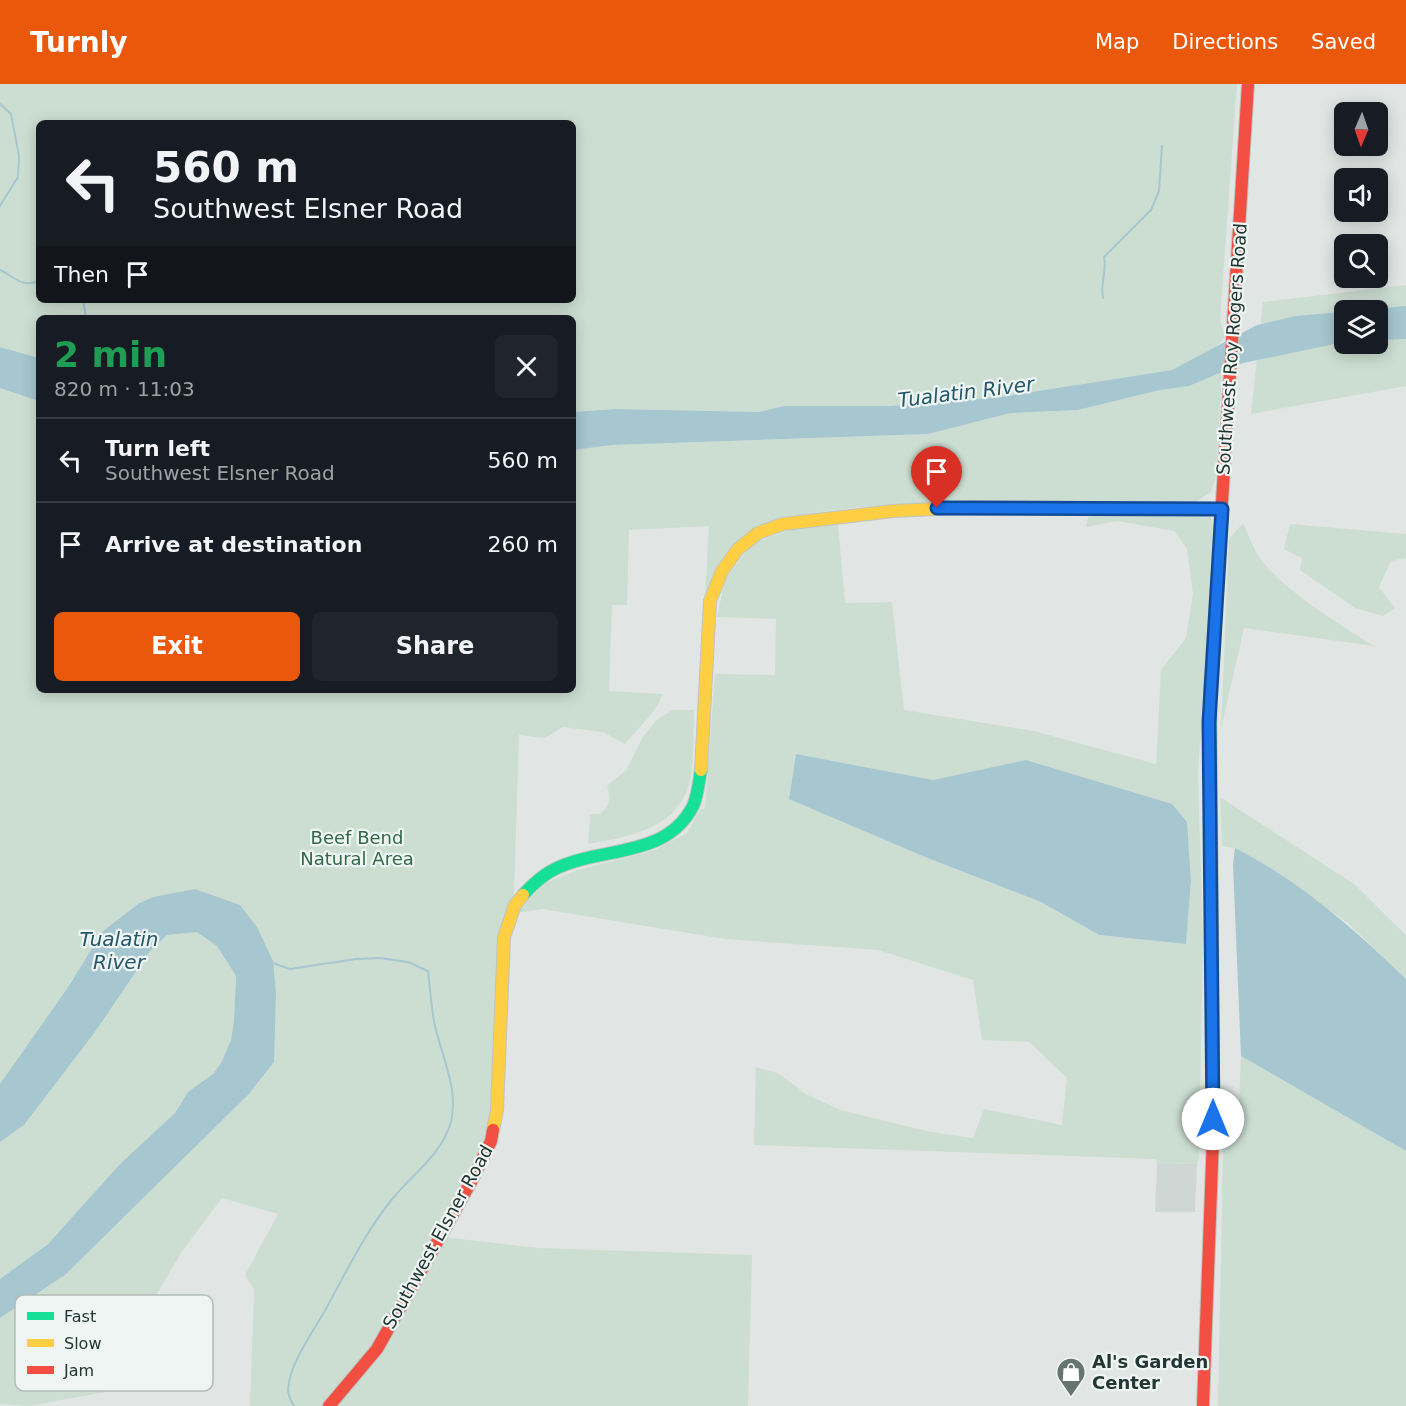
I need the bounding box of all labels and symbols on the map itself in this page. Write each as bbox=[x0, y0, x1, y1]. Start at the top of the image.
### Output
north arrow bbox=[1334, 102, 1388, 156]
street label: Southwest Roy Rogers Road bbox=[1212, 222, 1251, 476]
water label: Tualatin River bbox=[896, 372, 1037, 412]
pin bbox=[911, 446, 962, 508]
park label: Beef Bend Natural Area bbox=[300, 827, 414, 869]
water label: Tualatin River bbox=[79, 927, 159, 974]
position arrow bbox=[1181, 1087, 1245, 1151]
street label: Southwest Elsner Road bbox=[378, 1141, 497, 1332]
legend bbox=[15, 1295, 213, 1391]
text: Fast bbox=[64, 1307, 96, 1326]
text: Slow bbox=[64, 1334, 101, 1353]
place label: Al's Garden Center bbox=[1092, 1351, 1208, 1393]
shop icon: Al's Garden Center bbox=[1055, 1356, 1087, 1398]
text: Jam bbox=[63, 1361, 94, 1380]

